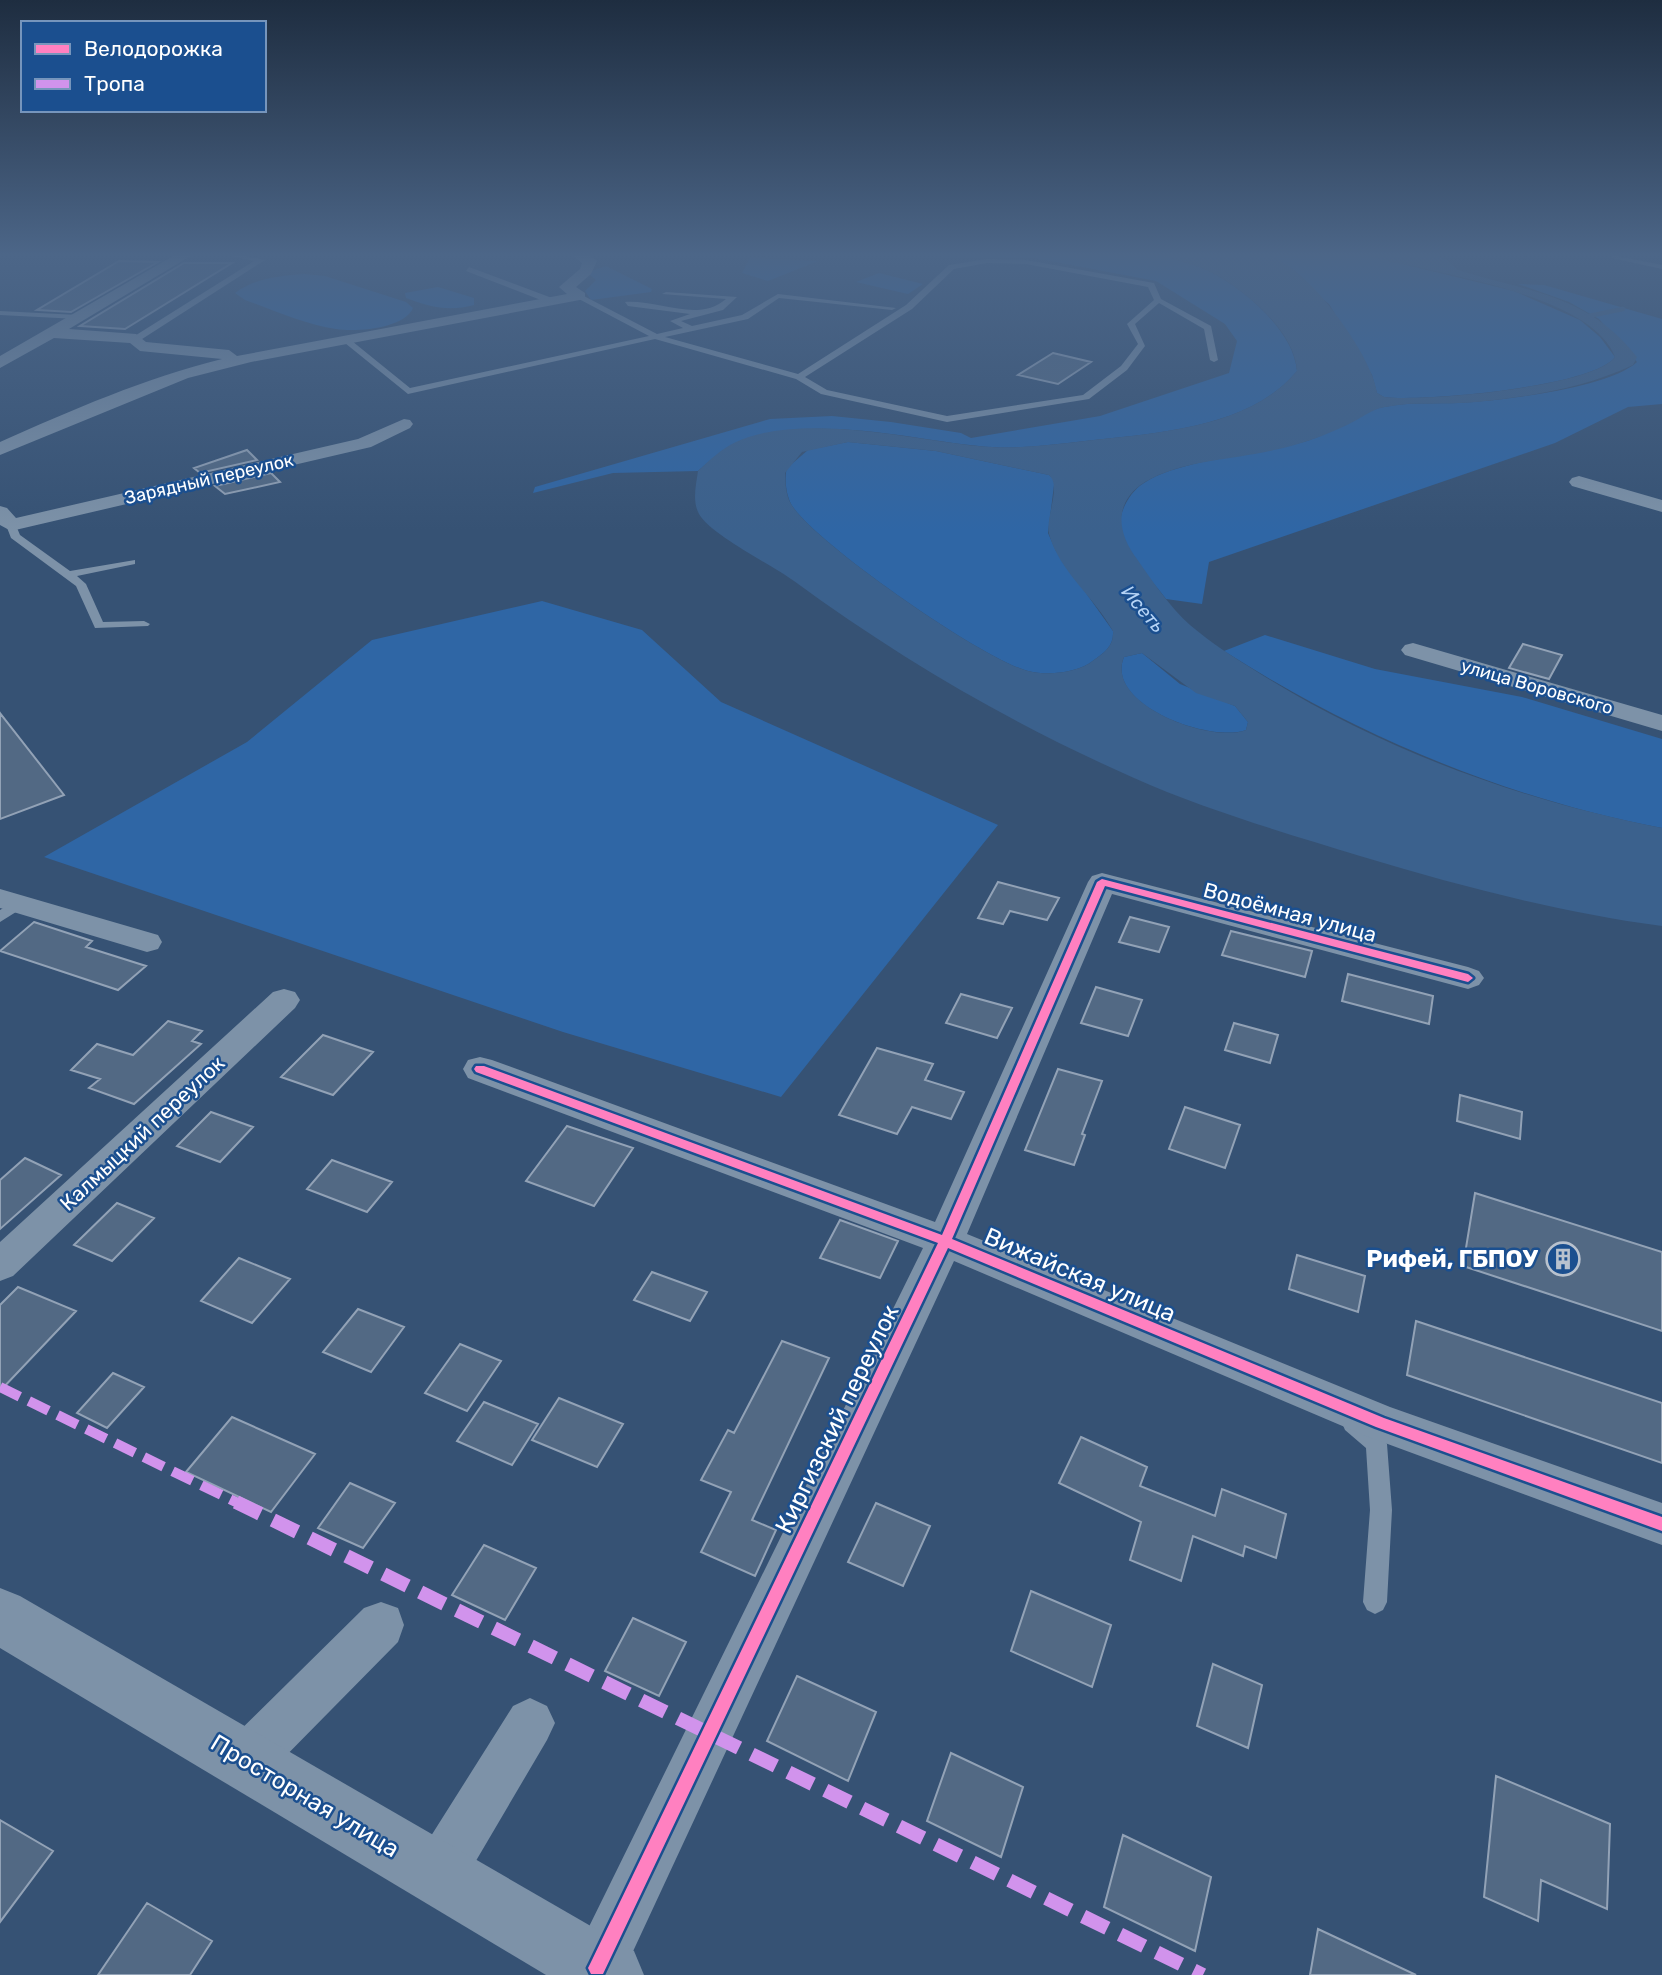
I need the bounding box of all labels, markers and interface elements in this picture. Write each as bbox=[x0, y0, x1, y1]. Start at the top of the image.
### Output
legend bbox=[21, 21, 266, 112]
text: Велодорожка bbox=[84, 36, 223, 61]
text: Тропа bbox=[84, 71, 145, 96]
street label: Зарядный переулок bbox=[123, 449, 296, 509]
water label: Исеть bbox=[1117, 581, 1169, 637]
street label: улица Воровского bbox=[1458, 655, 1616, 719]
street label: Водоёмная улица bbox=[1201, 877, 1379, 947]
street label: Калмыцкий переулок bbox=[55, 1050, 229, 1216]
street label: Вижайская улица bbox=[980, 1222, 1180, 1328]
building icon: Рифей, ГБПОУ bbox=[1544, 1240, 1582, 1278]
place label: Рифей, ГБПОУ bbox=[1366, 1245, 1538, 1273]
street label: Киргизский переулок bbox=[769, 1300, 905, 1538]
street label: Просторная улица bbox=[206, 1729, 404, 1863]

